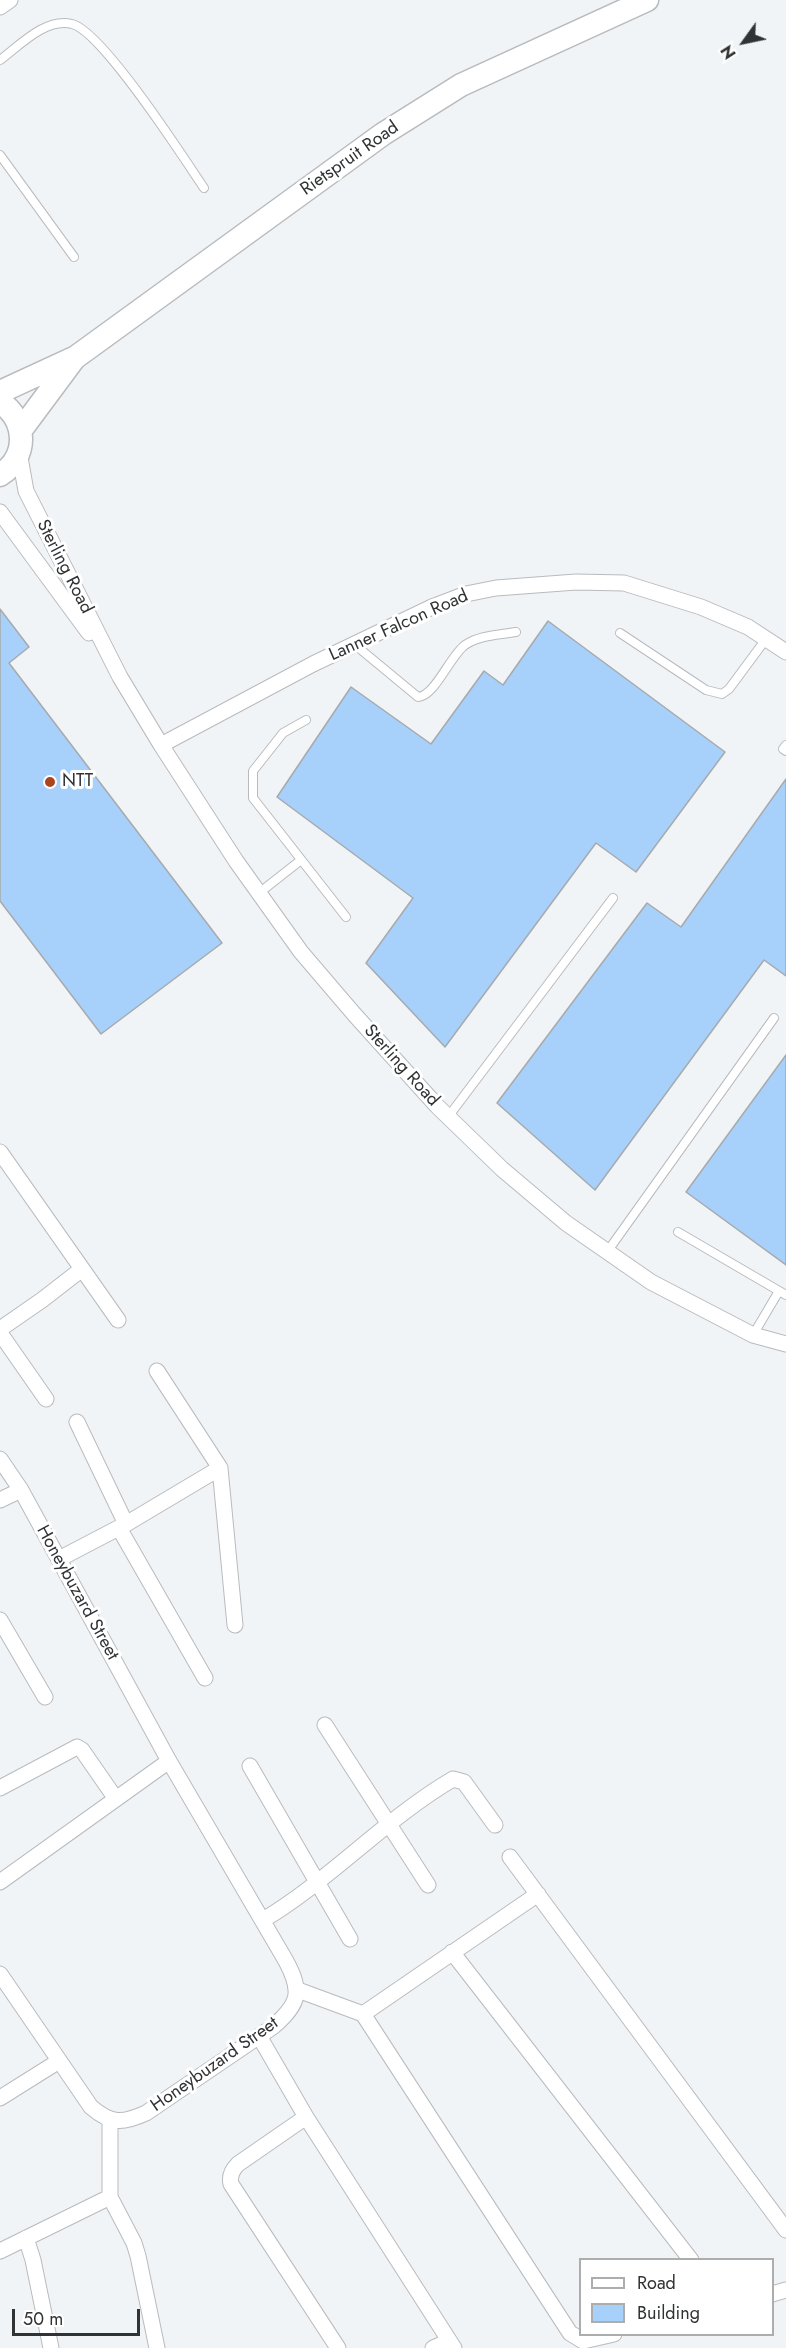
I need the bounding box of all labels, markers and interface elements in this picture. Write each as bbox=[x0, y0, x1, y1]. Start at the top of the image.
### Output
north arrow bbox=[714, 12, 774, 72]
text: N bbox=[715, 40, 742, 64]
street label: Rietspruit Road bbox=[297, 117, 403, 201]
street label: Sterling Road bbox=[31, 516, 97, 618]
street label: Lanner Falcon Road bbox=[326, 586, 472, 666]
place label: NTT bbox=[62, 771, 93, 793]
marker: NTT bbox=[43, 775, 57, 789]
street label: Sterling Road bbox=[359, 1021, 443, 1111]
street label: Honeybuzard Street bbox=[31, 1522, 123, 1664]
street label: Honeybuzard Street bbox=[147, 2013, 283, 2117]
legend bbox=[579, 2258, 774, 2336]
text: Road bbox=[637, 2270, 676, 2296]
scale bar bbox=[15, 2297, 142, 2335]
text: Building bbox=[637, 2300, 700, 2326]
text: 50 m bbox=[23, 2306, 63, 2332]

